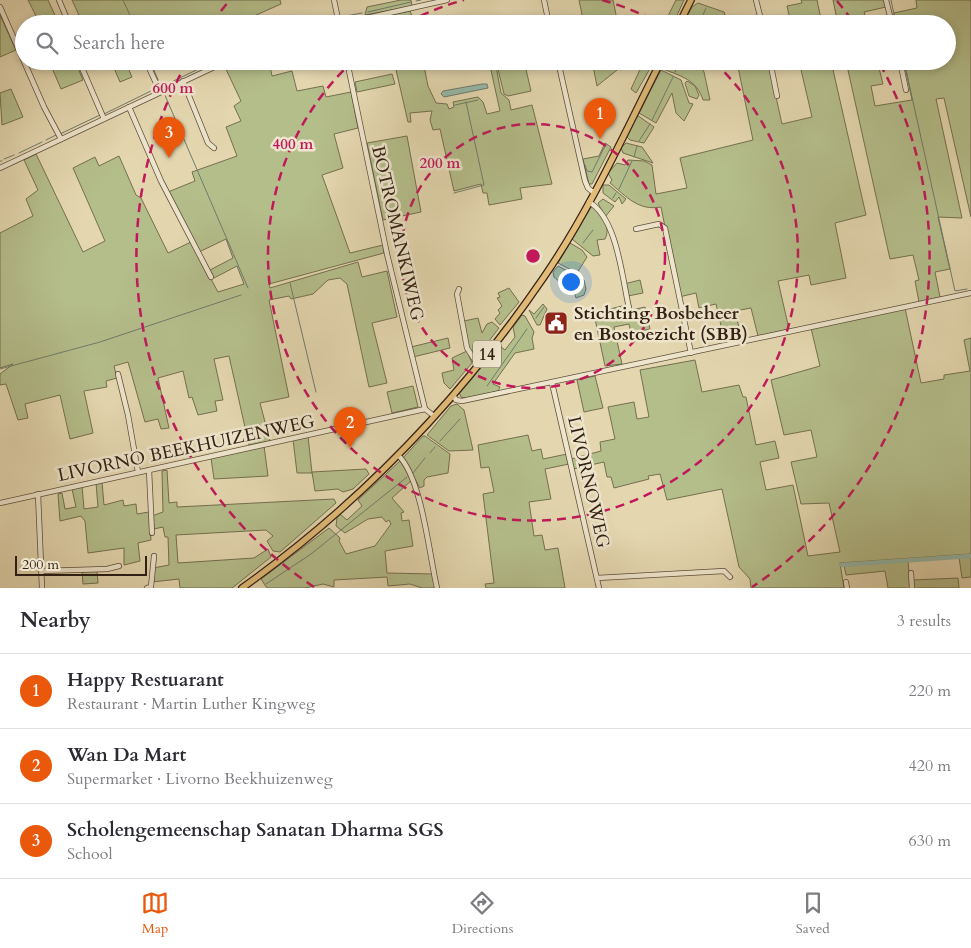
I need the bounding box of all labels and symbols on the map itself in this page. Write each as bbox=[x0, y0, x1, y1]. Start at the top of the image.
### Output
text: 600 m bbox=[153, 78, 194, 98]
pin: 1 bbox=[584, 98, 616, 139]
pin: 3 bbox=[153, 117, 185, 158]
text: 400 m bbox=[273, 134, 314, 154]
street label: BOTROMANKIWEG bbox=[365, 143, 430, 323]
text: 200 m bbox=[420, 153, 461, 173]
centre of rings bbox=[524, 247, 542, 265]
your location bbox=[558, 269, 584, 295]
place label: Stichting Bosbeheer en Bostoezicht (SBB) bbox=[574, 301, 748, 347]
public building icon: Stichting Bosbeheer en Bostoezicht (SBB) bbox=[543, 310, 569, 336]
road number: 14 bbox=[473, 340, 501, 368]
pin: 2 bbox=[334, 407, 366, 448]
street label: LIVORNO BEEKHUIZENWEG bbox=[55, 409, 317, 488]
street label: LIVORNOWEG bbox=[561, 414, 616, 550]
scale bar bbox=[15, 553, 148, 576]

